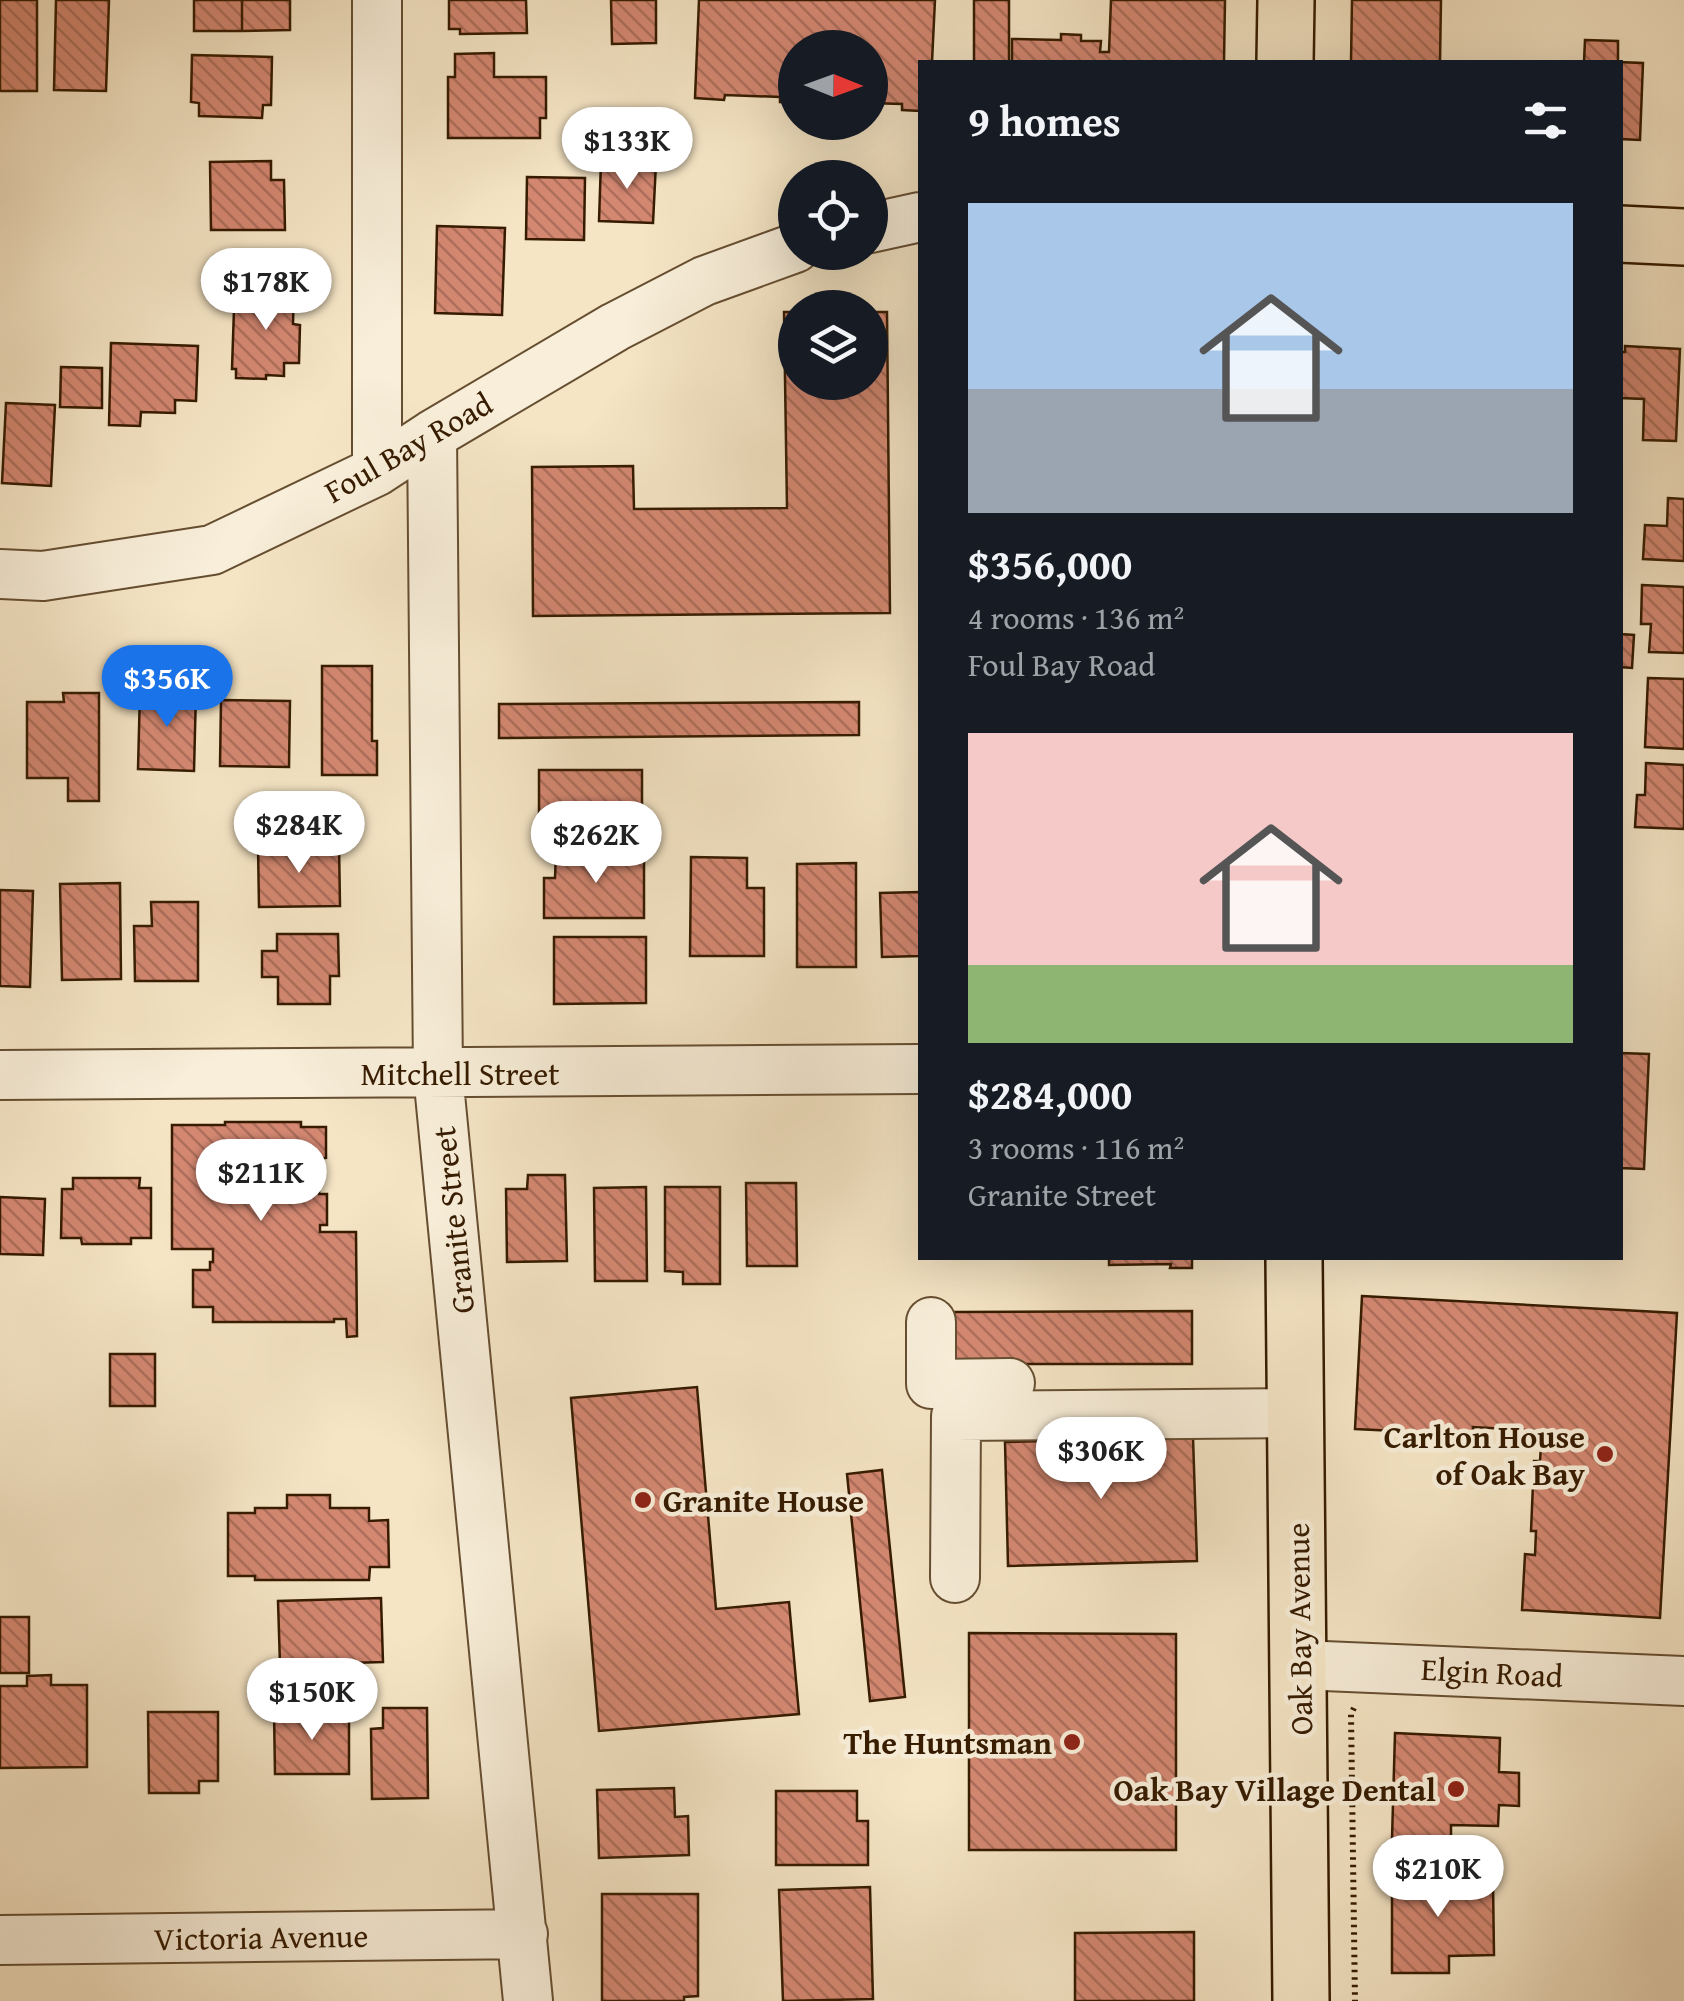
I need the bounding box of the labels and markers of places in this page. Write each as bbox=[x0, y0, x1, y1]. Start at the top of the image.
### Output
pin: $133K bbox=[557, 107, 697, 192]
pin: $178K bbox=[196, 248, 336, 333]
pin: $356K bbox=[97, 645, 237, 730]
pin: $284K bbox=[229, 791, 369, 876]
pin: $262K bbox=[526, 801, 666, 886]
pin: $211K bbox=[191, 1139, 331, 1224]
place label: Carlton House of Oak Bay bbox=[1384, 1413, 1586, 1497]
pin: $306K bbox=[1031, 1417, 1171, 1502]
marker: Carlton House of Oak Bay bbox=[1594, 1443, 1616, 1465]
place label: Granite House bbox=[663, 1477, 864, 1524]
marker: Granite House bbox=[632, 1489, 654, 1511]
pin: $150K bbox=[242, 1658, 382, 1743]
place label: The Huntsman bbox=[843, 1719, 1052, 1766]
marker: The Huntsman bbox=[1061, 1731, 1083, 1753]
place label: Oak Bay Village Dental bbox=[1113, 1766, 1436, 1813]
marker: Oak Bay Village Dental bbox=[1445, 1778, 1467, 1800]
pin: $210K bbox=[1368, 1835, 1508, 1920]

